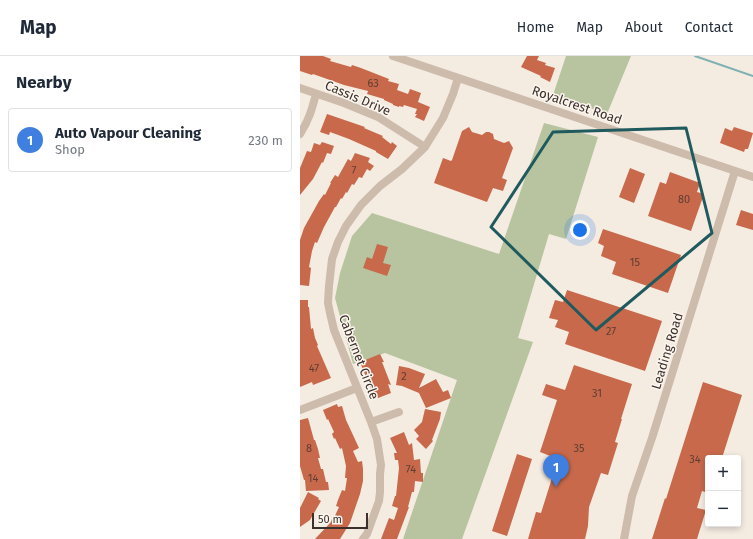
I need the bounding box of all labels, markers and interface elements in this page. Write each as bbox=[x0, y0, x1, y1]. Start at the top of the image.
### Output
text: Map bbox=[20, 16, 57, 39]
text: Home bbox=[517, 19, 554, 36]
text: Map bbox=[576, 19, 603, 36]
text: About bbox=[625, 19, 663, 36]
text: Contact bbox=[685, 19, 733, 36]
text: Nearby bbox=[16, 72, 71, 93]
street label: Cassis Drive bbox=[323, 77, 393, 119]
house number: 63 bbox=[367, 77, 379, 90]
street label: Royalcrest Road bbox=[530, 83, 624, 127]
text: Auto Vapour Cleaning bbox=[55, 124, 201, 142]
text: 1 bbox=[27, 133, 33, 148]
text: 230 m bbox=[248, 133, 283, 148]
text: Shop bbox=[55, 142, 85, 157]
house number: 7 bbox=[352, 164, 357, 177]
house number: 80 bbox=[678, 193, 690, 206]
your location bbox=[570, 220, 590, 240]
house number: 15 bbox=[630, 256, 641, 269]
street label: Leading Road bbox=[648, 311, 686, 391]
street label: Cabernet Circle bbox=[336, 313, 382, 401]
house number: 27 bbox=[606, 325, 616, 338]
house number: 47 bbox=[309, 362, 319, 375]
house number: 2 bbox=[401, 370, 407, 383]
house number: 31 bbox=[592, 387, 602, 400]
house number: 8 bbox=[306, 442, 312, 455]
house number: 35 bbox=[574, 442, 585, 455]
house number: 34 bbox=[689, 453, 701, 466]
pin: 1 bbox=[543, 454, 569, 487]
map controls bbox=[705, 455, 741, 527]
button: + bbox=[705, 455, 741, 491]
house number: 74 bbox=[406, 463, 416, 476]
house number: 14 bbox=[308, 472, 318, 485]
button: − bbox=[705, 491, 741, 527]
scale bar bbox=[312, 511, 368, 530]
text: 50 m bbox=[318, 513, 342, 526]

